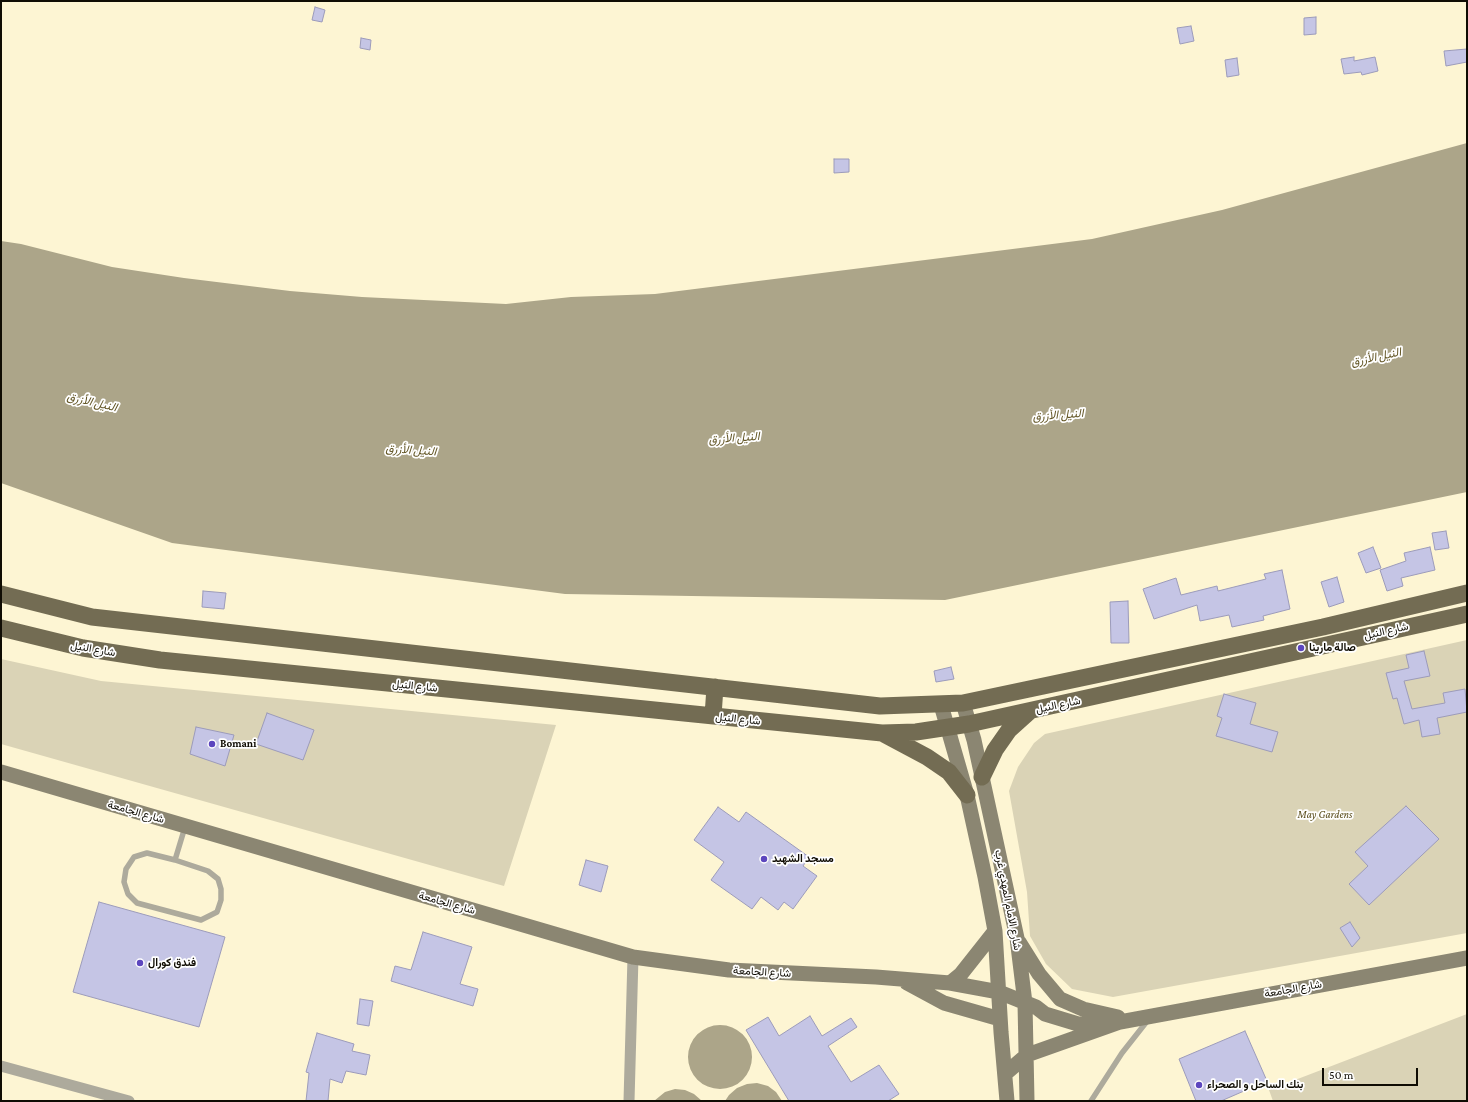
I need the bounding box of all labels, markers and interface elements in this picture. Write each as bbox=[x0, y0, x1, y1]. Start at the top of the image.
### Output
water label: النيل الأزرق bbox=[1350, 345, 1402, 369]
water label: النيل الأزرق bbox=[66, 389, 118, 415]
water label: النيل الأزرق bbox=[1032, 406, 1084, 424]
water label: النيل الأزرق bbox=[708, 429, 760, 447]
water label: النيل الأزرق bbox=[385, 441, 437, 459]
street label: شارع النيل bbox=[1362, 619, 1410, 643]
street label: شارع النيل bbox=[70, 639, 116, 659]
place label: صالة مارينا bbox=[1309, 641, 1356, 655]
marker: صالة مارينا bbox=[1296, 643, 1306, 653]
street label: شارع النيل bbox=[392, 677, 438, 695]
street label: شارع النيل bbox=[1034, 694, 1082, 716]
street label: شارع النيل bbox=[715, 710, 761, 728]
place label: Bomani bbox=[220, 737, 256, 751]
marker: Bomani bbox=[207, 739, 217, 749]
street label: شارع الجامعة bbox=[106, 798, 166, 826]
park label: May Gardens bbox=[1297, 808, 1353, 822]
street label: شارع الامام المهدي غرب bbox=[992, 849, 1024, 951]
place label: مسجد الشهيد bbox=[772, 852, 834, 866]
marker: مسجد الشهيد bbox=[759, 854, 769, 864]
street label: شارع الجامعة bbox=[417, 889, 477, 917]
place label: فندق كورال bbox=[148, 956, 196, 970]
marker: فندق كورال bbox=[135, 958, 145, 968]
street label: شارع الجامعة bbox=[733, 964, 791, 980]
street label: شارع الجامعة bbox=[1263, 977, 1323, 1001]
scale bar bbox=[1324, 1060, 1420, 1086]
text: 50 m bbox=[1329, 1068, 1353, 1082]
place label: بنك الساحل و الصحراء bbox=[1207, 1078, 1303, 1092]
marker: بنك الساحل و الصحراء bbox=[1194, 1080, 1204, 1090]

